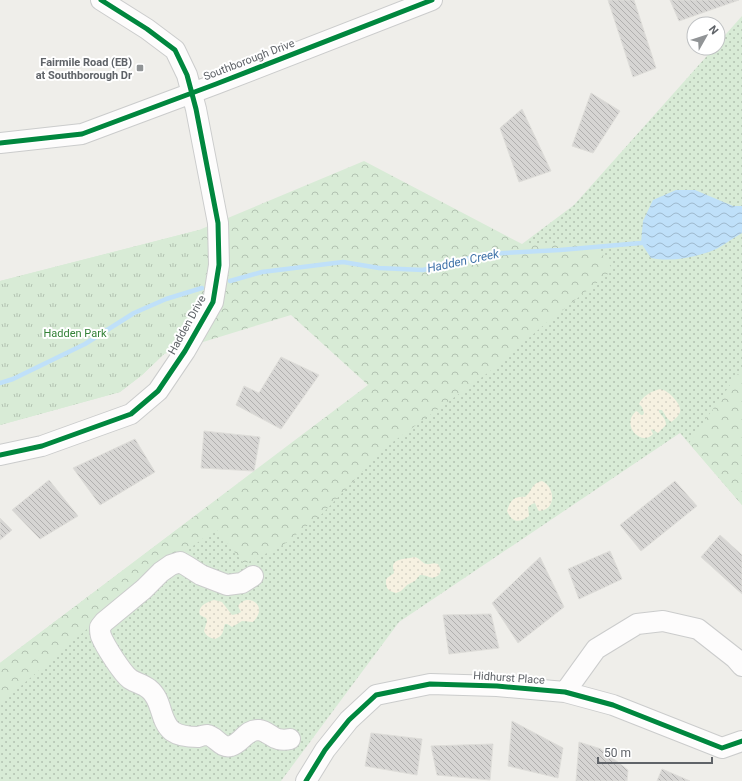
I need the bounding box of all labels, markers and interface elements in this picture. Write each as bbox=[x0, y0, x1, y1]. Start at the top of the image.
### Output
north arrow bbox=[686, 16, 726, 56]
text: N bbox=[706, 23, 721, 37]
street label: Southborough Drive bbox=[202, 37, 297, 83]
place label: Fairmile Road (EB) at Southborough Dr bbox=[36, 56, 132, 82]
marker: Fairmile Road (EB) at Southborough Dr bbox=[135, 63, 145, 73]
water label: Hadden Creek bbox=[426, 246, 501, 275]
street label: Hadden Drive bbox=[165, 293, 209, 357]
park label: Hadden Park bbox=[43, 327, 107, 340]
street label: Hidhurst Place bbox=[473, 669, 545, 687]
scale bar bbox=[598, 739, 712, 765]
text: 50 m bbox=[604, 746, 631, 760]

